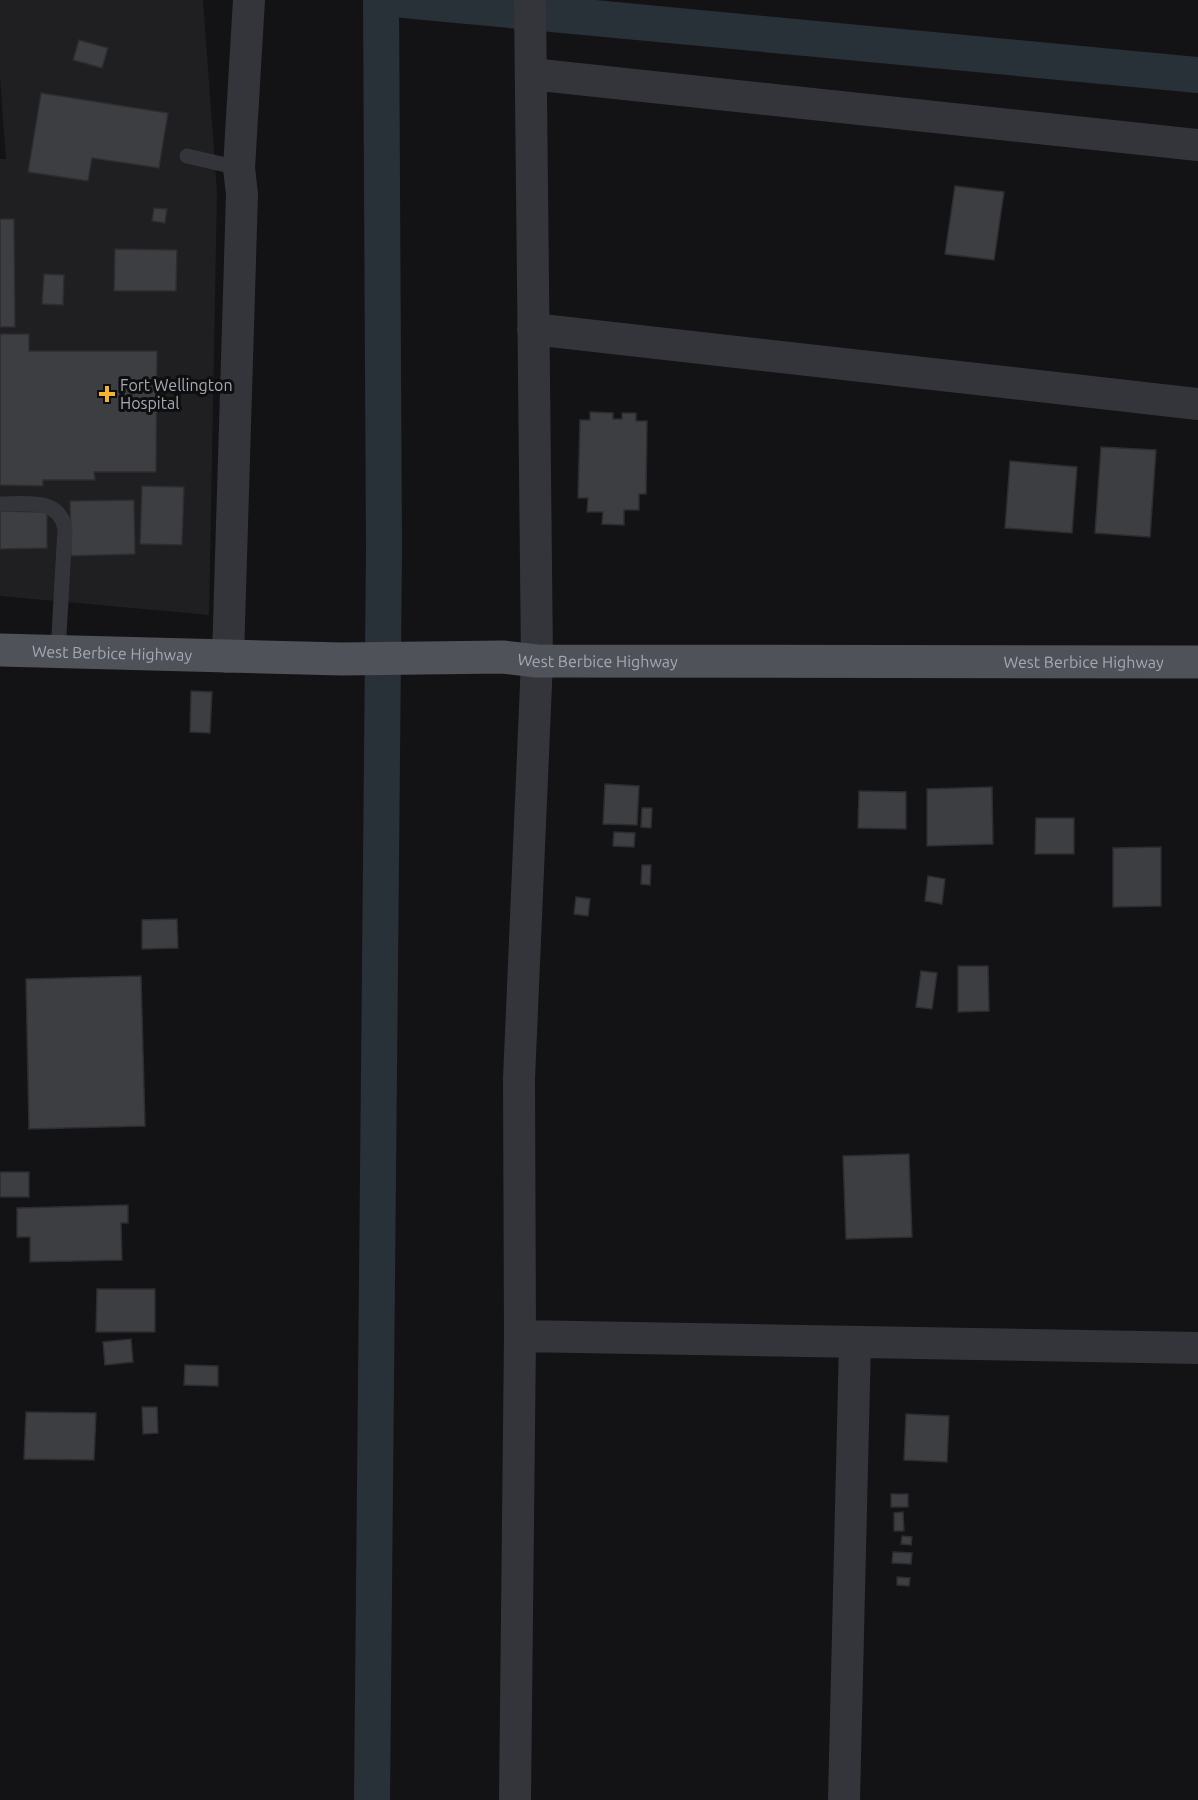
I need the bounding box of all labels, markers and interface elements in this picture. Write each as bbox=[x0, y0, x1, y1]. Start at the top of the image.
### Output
place label: Fort Wellington Hospital bbox=[120, 376, 233, 412]
marker: Fort Wellington Hospital bbox=[98, 385, 116, 403]
street label: West Berbice Highway bbox=[32, 642, 193, 664]
street label: West Berbice Highway bbox=[517, 650, 678, 670]
street label: West Berbice Highway bbox=[1003, 653, 1164, 671]

